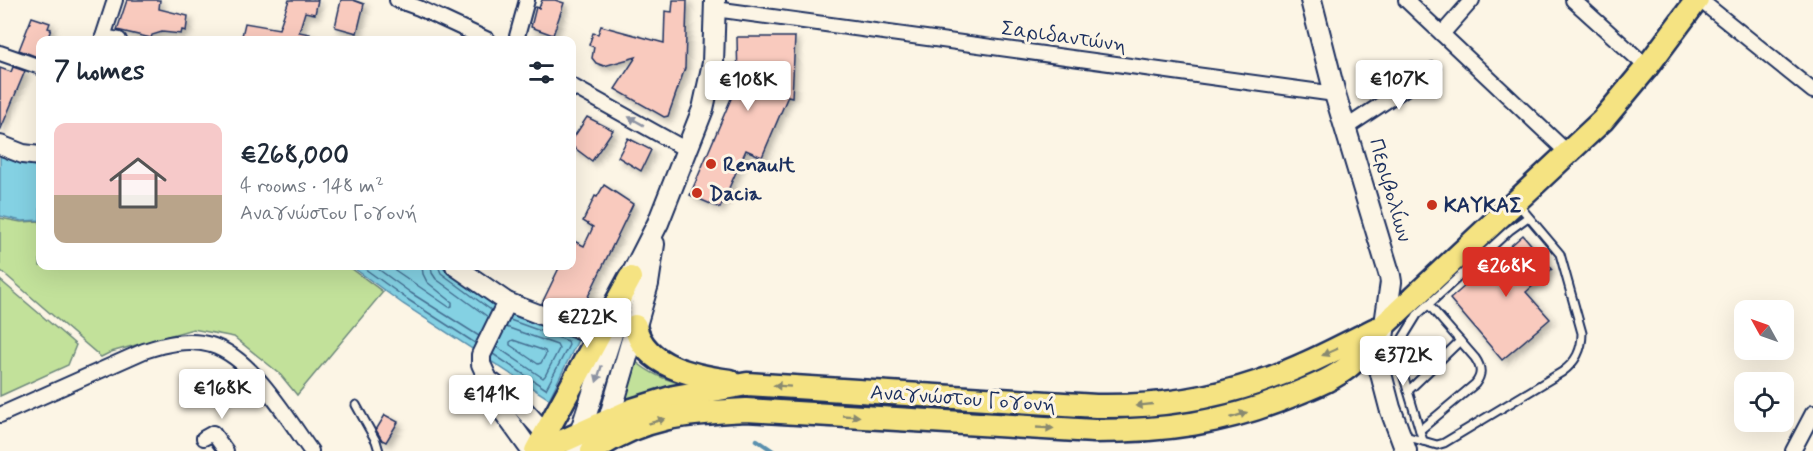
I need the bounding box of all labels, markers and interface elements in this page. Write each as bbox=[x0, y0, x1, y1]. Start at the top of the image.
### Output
street label: Σαριδαντώνη bbox=[999, 14, 1128, 60]
text: 7 homes bbox=[54, 55, 145, 89]
icon: filters bbox=[525, 56, 558, 89]
pin: €107K bbox=[1357, 60, 1441, 111]
pin: €108K bbox=[706, 61, 790, 112]
text: €107K bbox=[1370, 66, 1428, 93]
text: €108K bbox=[719, 67, 777, 94]
one-way arrow bbox=[627, 116, 644, 126]
street label: Περιβολίων bbox=[1362, 135, 1418, 245]
text: €268,000 bbox=[240, 139, 349, 173]
icon: home bbox=[102, 147, 174, 219]
place label: Renault bbox=[723, 151, 796, 179]
marker: Renault bbox=[704, 157, 718, 171]
text: 4 rooms · 148 m² bbox=[240, 173, 384, 200]
place label: Dacia bbox=[709, 180, 763, 208]
marker: Dacia bbox=[690, 186, 704, 200]
place label: ΚΑΥΚΑΣ bbox=[1444, 192, 1522, 220]
marker: ΚΑΥΚΑΣ bbox=[1425, 198, 1439, 212]
text: Αναγνώστου Γογονή bbox=[240, 200, 417, 227]
pin: €268K bbox=[1464, 247, 1548, 298]
text: €268K bbox=[1477, 253, 1535, 280]
pin: €222K bbox=[545, 298, 629, 349]
north arrow bbox=[1734, 300, 1794, 360]
map controls bbox=[1734, 300, 1794, 432]
text: €222K bbox=[557, 304, 617, 331]
pin: €372K bbox=[1361, 336, 1445, 387]
text: €372K bbox=[1374, 342, 1432, 369]
one-way arrow bbox=[1322, 347, 1339, 356]
one-way arrow bbox=[594, 365, 603, 383]
pin: €168K bbox=[180, 369, 264, 420]
button: locate bbox=[1734, 372, 1794, 432]
text: €168K bbox=[193, 375, 251, 402]
pin: €141K bbox=[449, 375, 533, 426]
street label: Αναγνώστου Γογονή bbox=[869, 379, 1057, 419]
text: €141K bbox=[463, 381, 519, 408]
one-way arrow bbox=[772, 381, 791, 391]
one-way arrow bbox=[1135, 400, 1154, 410]
one-way arrow bbox=[1230, 410, 1248, 419]
one-way arrow bbox=[841, 412, 860, 421]
one-way arrow bbox=[648, 416, 666, 425]
one-way arrow bbox=[1036, 424, 1055, 433]

